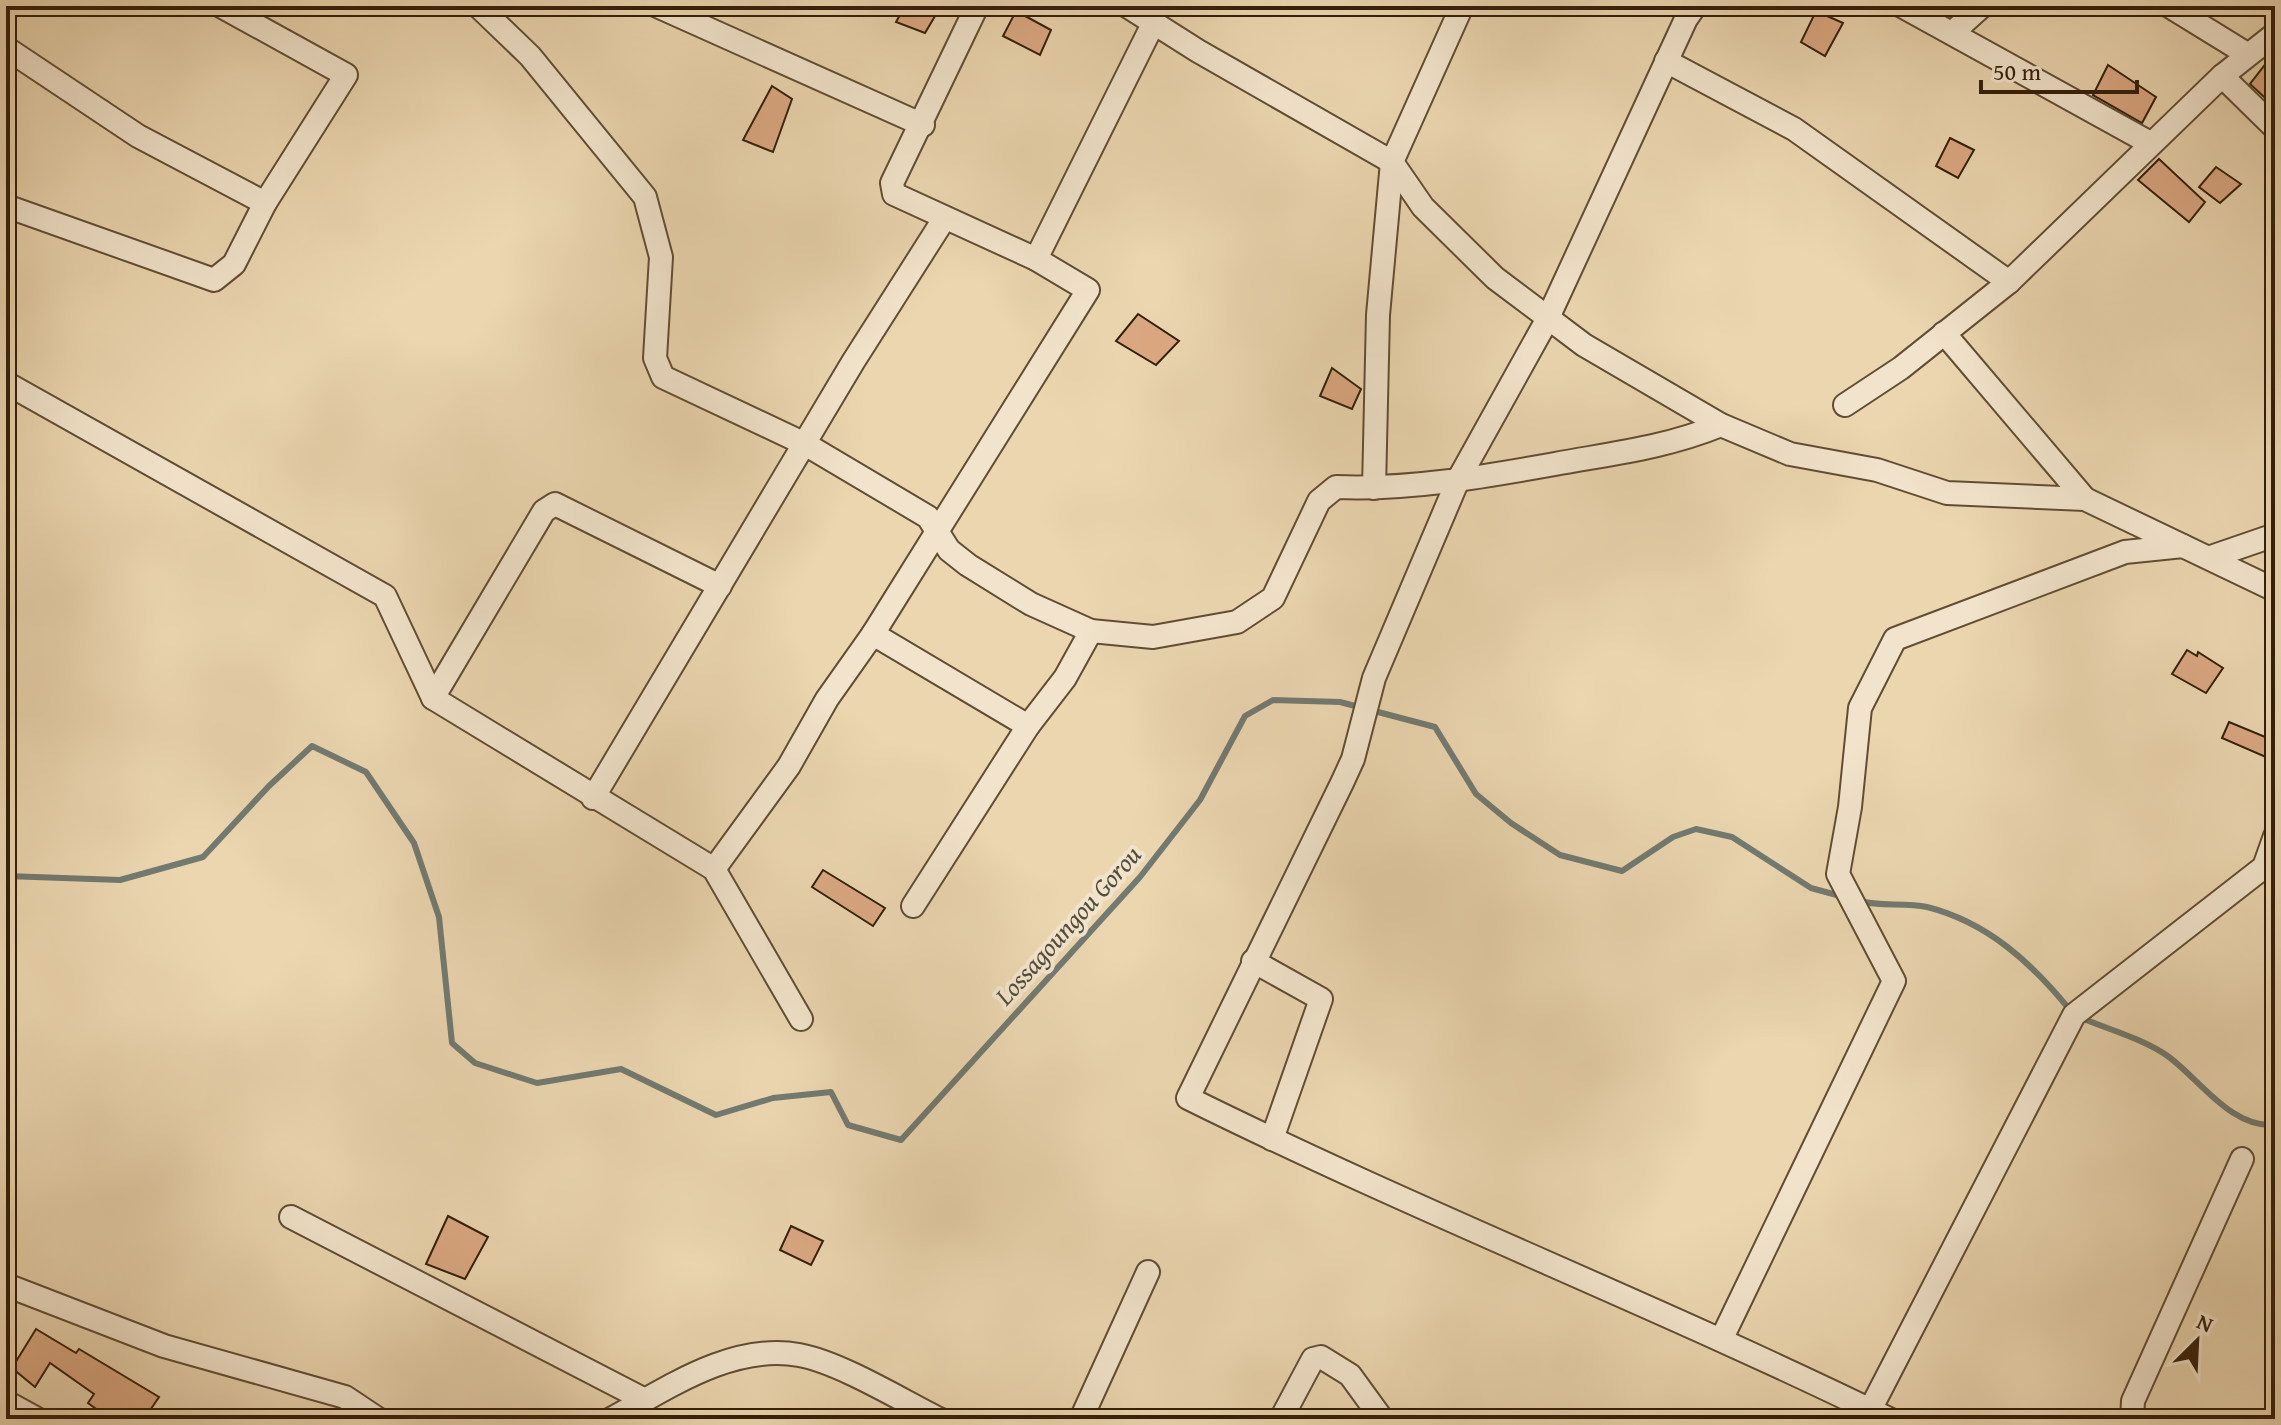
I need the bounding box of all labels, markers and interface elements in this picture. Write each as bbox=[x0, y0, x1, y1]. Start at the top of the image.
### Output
scale bar bbox=[1981, 44, 2137, 94]
text: 50 m bbox=[1993, 54, 2041, 89]
water label: Lossagoungou Gorou bbox=[984, 836, 1150, 1014]
north arrow bbox=[2157, 1301, 2237, 1381]
text: N bbox=[2192, 1305, 2219, 1340]

